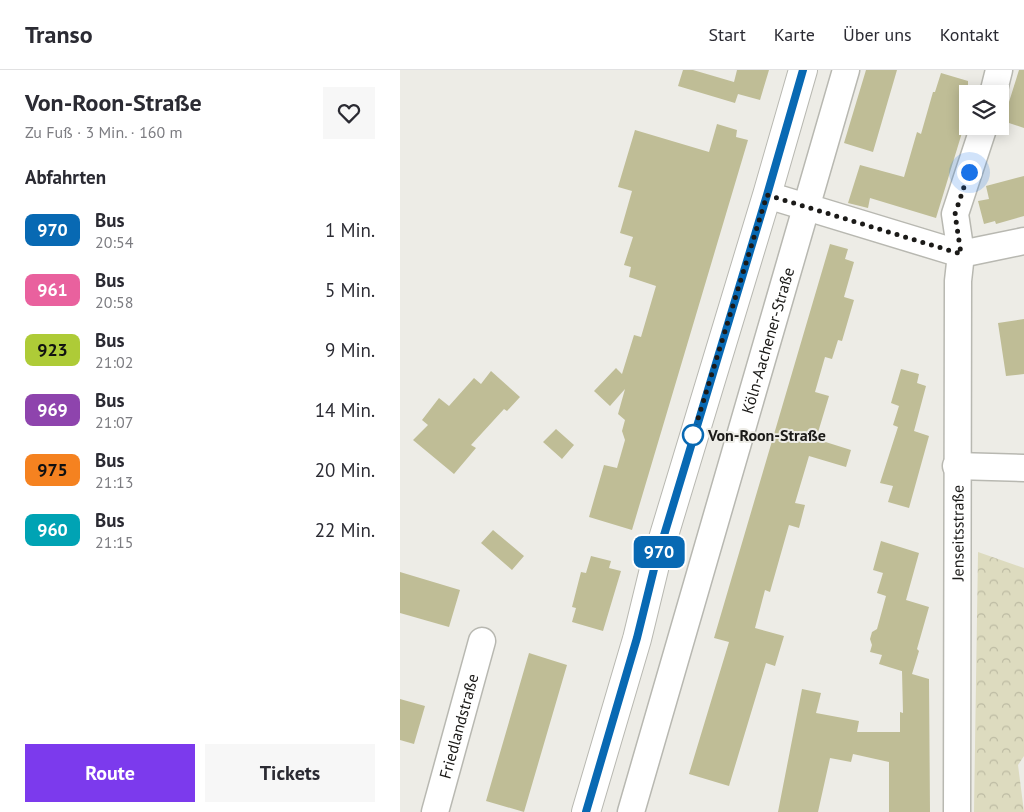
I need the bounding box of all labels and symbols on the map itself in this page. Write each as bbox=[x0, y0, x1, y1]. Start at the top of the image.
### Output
your location bbox=[957, 160, 982, 185]
street label: Köln-Aachener-Straße bbox=[737, 265, 798, 416]
marker: Von-Roon-Straße bbox=[682, 424, 704, 446]
place label: Von-Roon-Straße bbox=[707, 425, 826, 445]
street label: Jenseitsstraße bbox=[947, 485, 968, 582]
line badge: 970 bbox=[630, 536, 688, 568]
street label: Friedlandstraße bbox=[435, 671, 483, 781]

